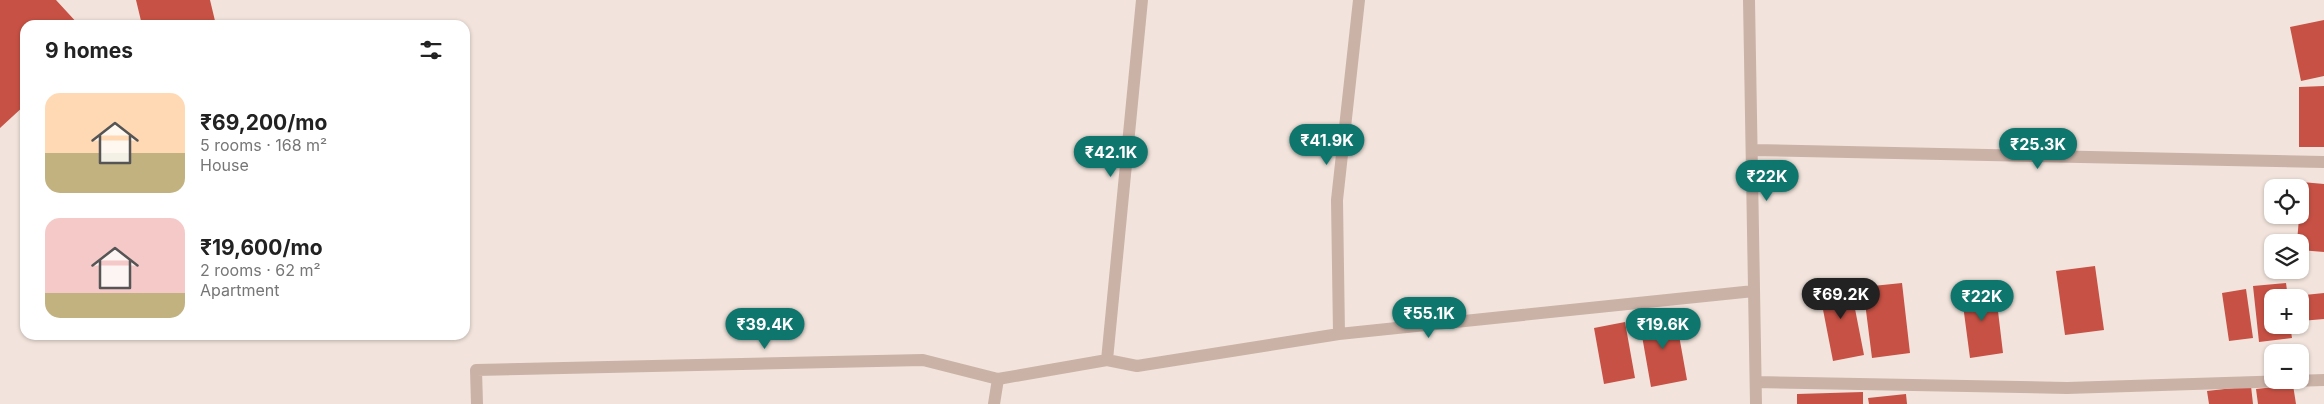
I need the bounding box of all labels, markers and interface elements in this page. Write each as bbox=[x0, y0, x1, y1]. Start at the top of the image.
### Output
icon: filters bbox=[417, 36, 445, 64]
text: 9 homes bbox=[45, 38, 133, 63]
text: ₹69,200/mo bbox=[200, 110, 327, 135]
icon: home bbox=[85, 113, 145, 173]
pin: ₹41.9K bbox=[1286, 124, 1368, 166]
pin: ₹25.3K bbox=[1997, 128, 2079, 170]
text: ₹41.9K bbox=[1300, 130, 1354, 150]
text: ₹25.3K bbox=[2010, 134, 2066, 154]
text: 5 rooms · 168 m² bbox=[200, 135, 327, 155]
pin: ₹42.1K bbox=[1070, 136, 1152, 178]
text: ₹42.1K bbox=[1085, 142, 1137, 162]
text: House bbox=[200, 155, 249, 175]
pin: ₹22K bbox=[1737, 160, 1797, 202]
text: ₹22K bbox=[1747, 166, 1787, 186]
map controls bbox=[2264, 179, 2309, 389]
button: locate bbox=[2264, 179, 2309, 224]
button: layers bbox=[2264, 234, 2309, 279]
text: ₹19,600/mo bbox=[200, 235, 323, 260]
icon: home bbox=[85, 238, 145, 298]
text: 2 rooms · 62 m² bbox=[200, 260, 321, 280]
pin: ₹69.2K bbox=[1800, 278, 1882, 320]
text: Apartment bbox=[200, 280, 280, 300]
pin: ₹22K bbox=[1952, 280, 2012, 322]
text: ₹69.2K bbox=[1813, 284, 1869, 304]
text: ₹22K bbox=[1962, 286, 2002, 306]
button: + bbox=[2264, 289, 2309, 334]
pin: ₹55.1K bbox=[1388, 296, 1470, 339]
text: ₹55.1K bbox=[1403, 303, 1455, 323]
pin: ₹39.4K bbox=[724, 308, 806, 350]
pin: ₹19.6K bbox=[1622, 308, 1704, 350]
text: ₹39.4K bbox=[736, 314, 794, 334]
text: ₹19.6K bbox=[1637, 314, 1689, 334]
button: − bbox=[2264, 344, 2309, 389]

